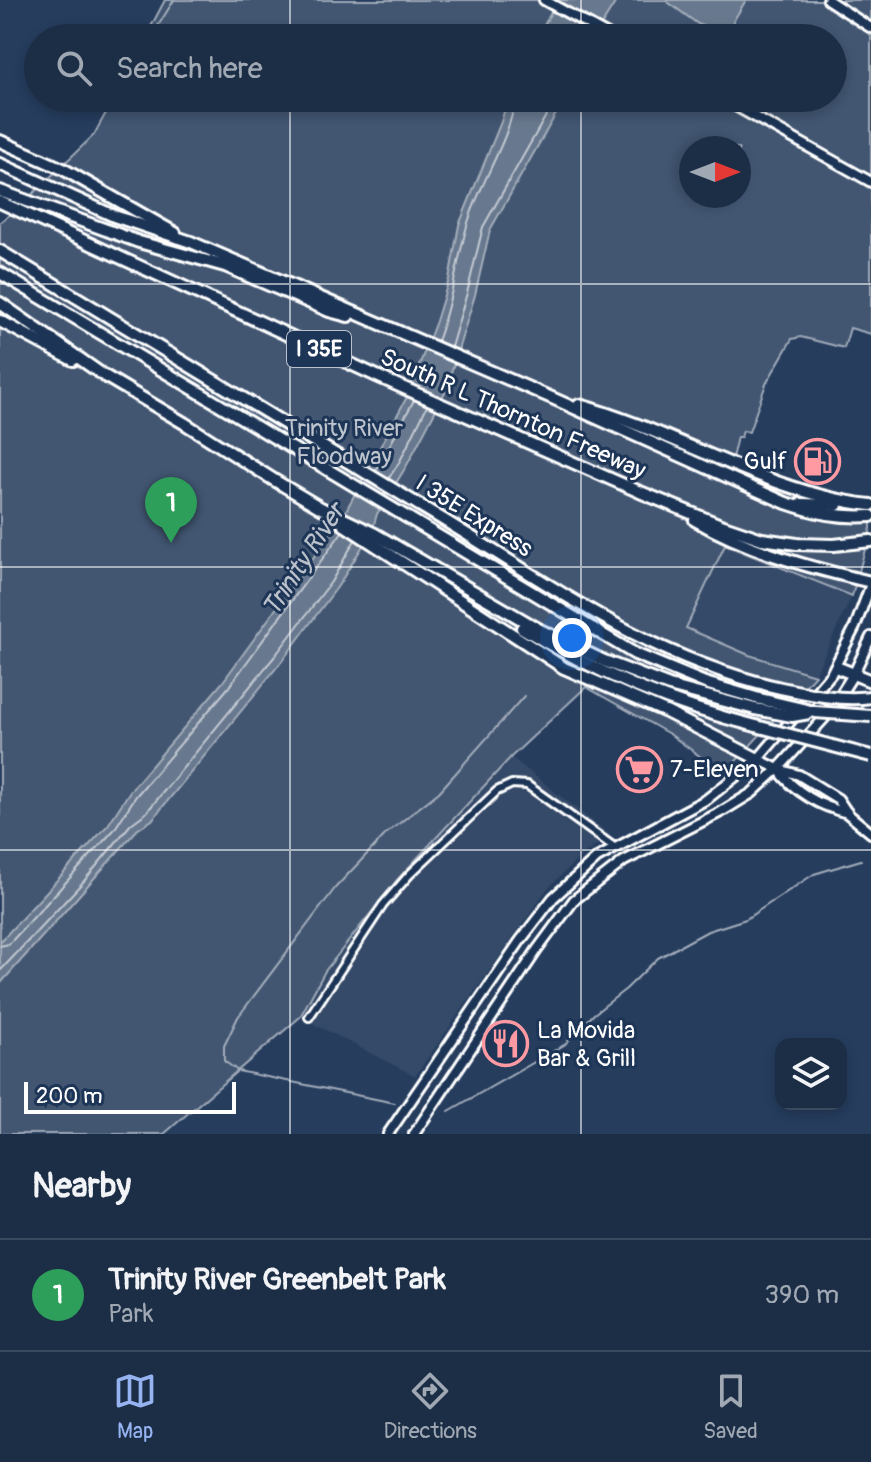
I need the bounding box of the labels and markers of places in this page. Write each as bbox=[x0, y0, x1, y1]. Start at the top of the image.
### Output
fuel station icon: Gulf bbox=[794, 437, 842, 485]
place label: Gulf bbox=[744, 447, 787, 476]
pin: 1 bbox=[145, 477, 197, 543]
supermarket icon: 7-Eleven bbox=[615, 745, 663, 793]
place label: 7-Eleven bbox=[670, 755, 759, 784]
place label: La Movida Bar & Grill bbox=[537, 1016, 636, 1073]
restaurant icon: La Movida Bar & Grill bbox=[482, 1020, 530, 1068]

